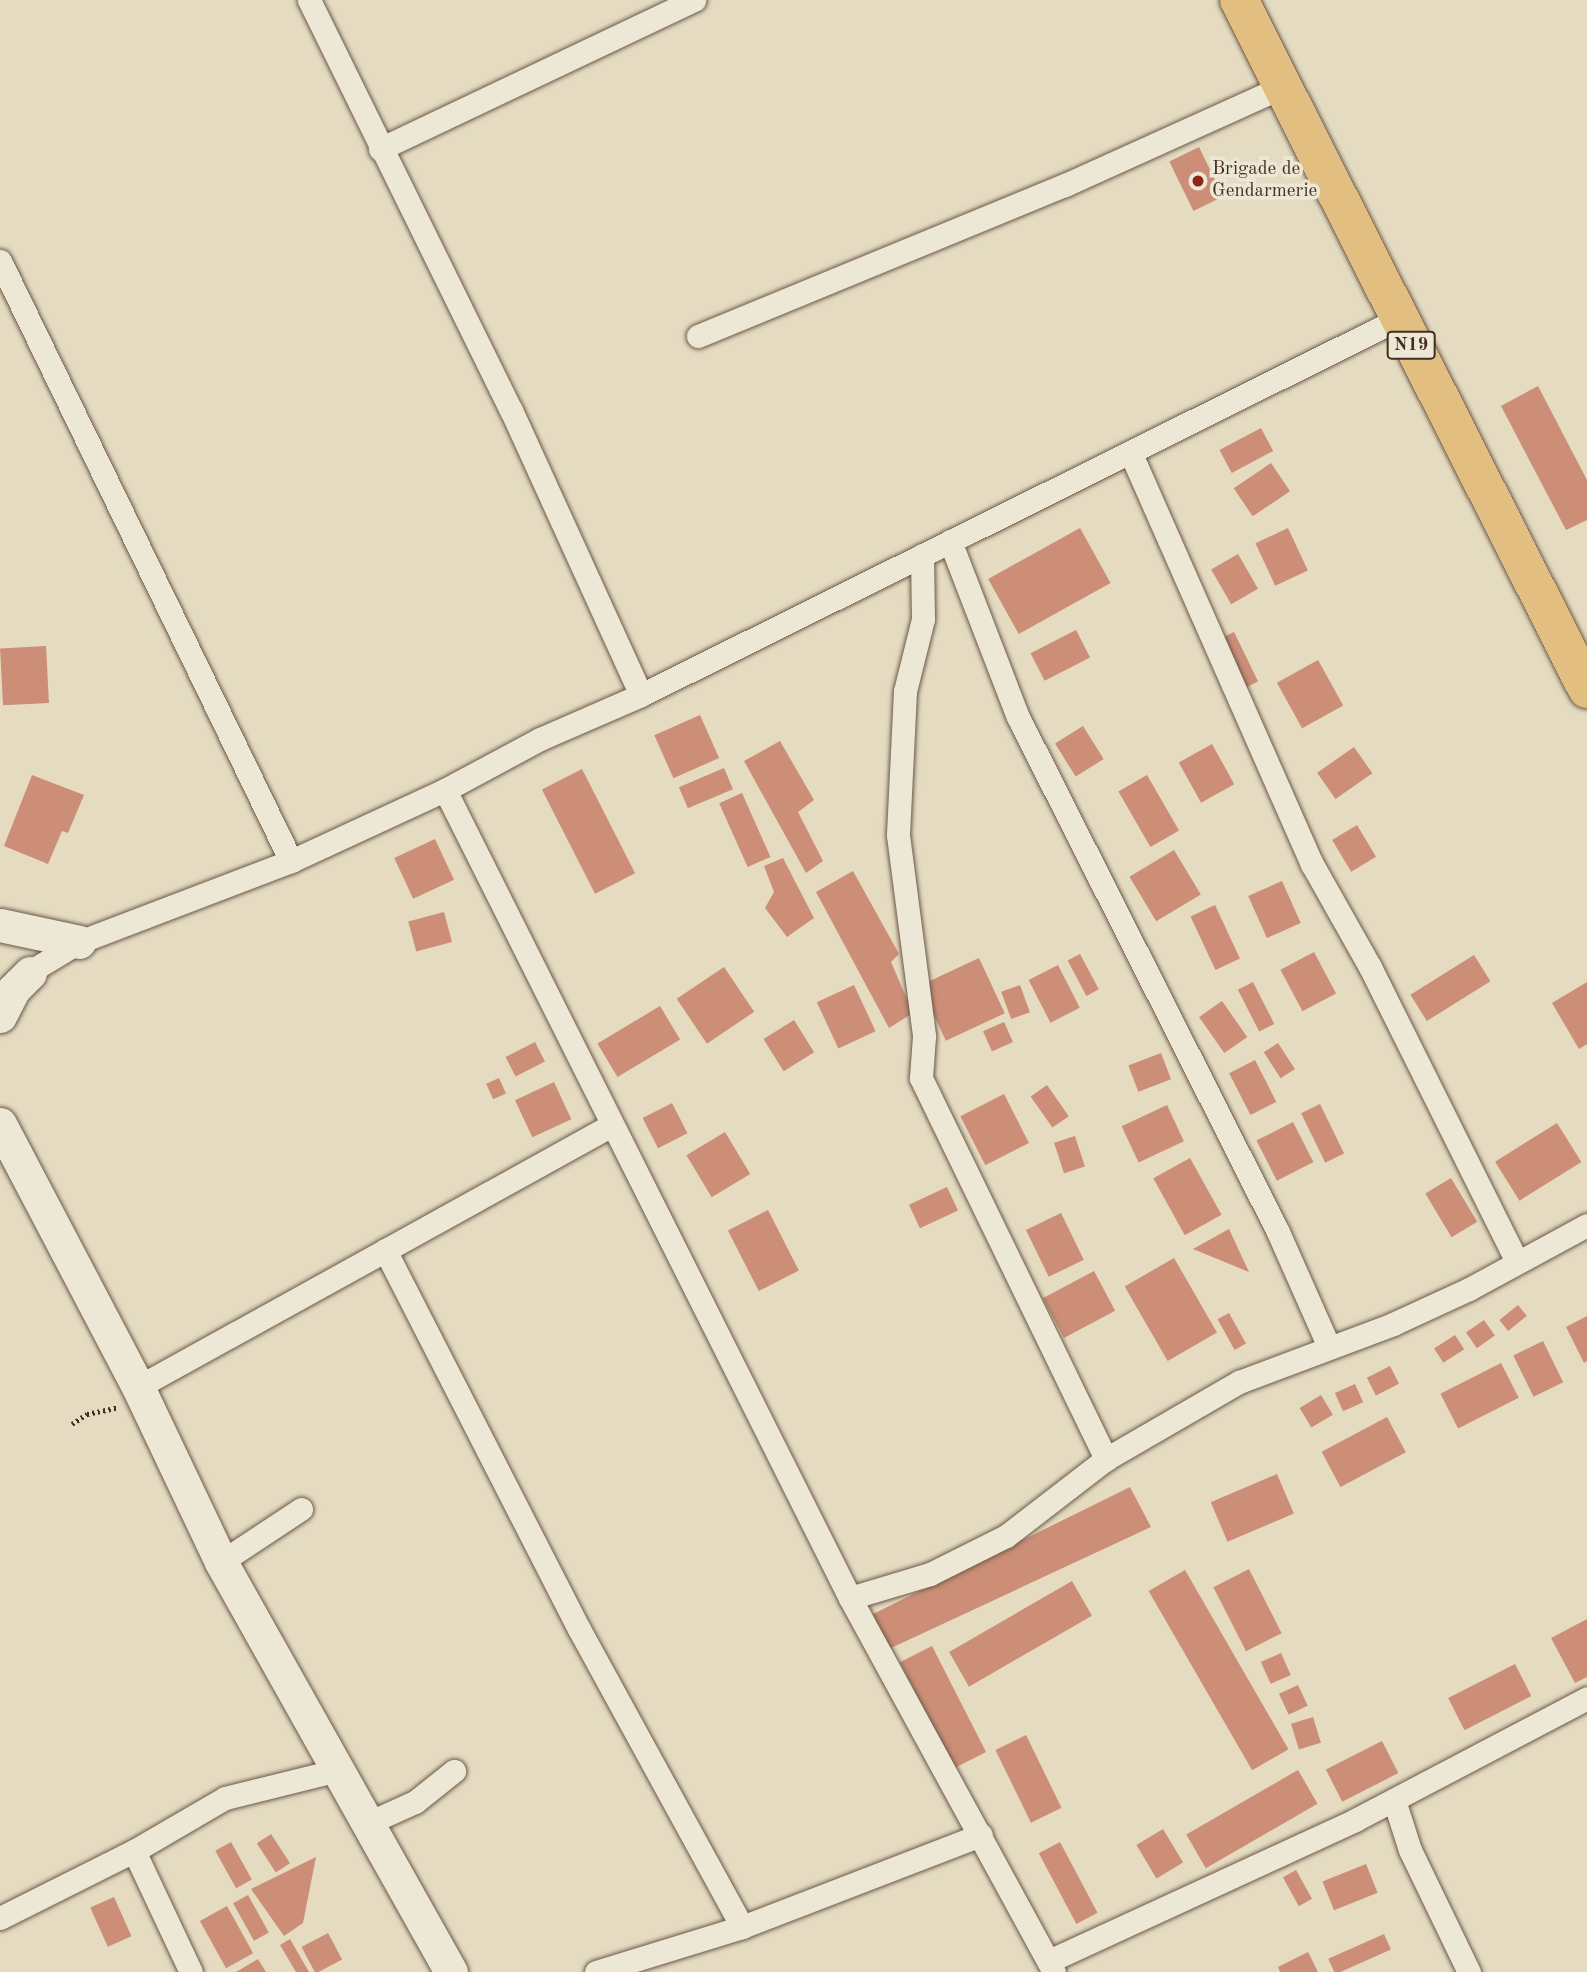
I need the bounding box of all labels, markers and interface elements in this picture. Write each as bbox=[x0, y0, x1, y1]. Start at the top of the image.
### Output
place label: Brigade de Gendarmerie bbox=[1212, 159, 1317, 203]
marker: Brigade de Gendarmerie bbox=[1190, 173, 1206, 189]
road number: N19 bbox=[1386, 330, 1436, 360]

